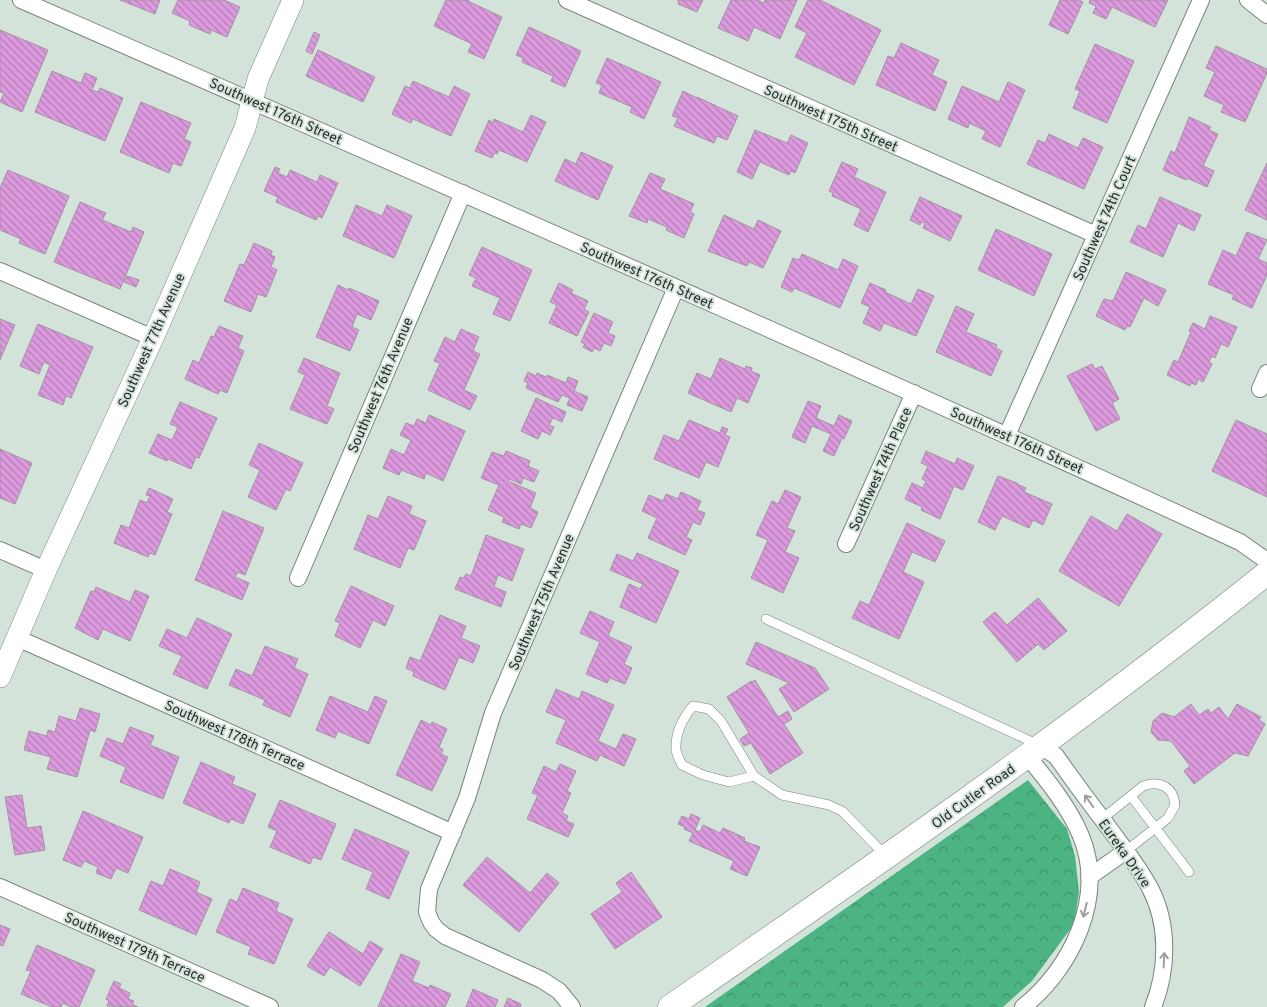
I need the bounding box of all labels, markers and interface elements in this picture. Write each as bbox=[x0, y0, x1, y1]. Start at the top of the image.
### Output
street label: Southwest 176th Street bbox=[206, 75, 344, 149]
street label: Southwest 175th Street bbox=[761, 82, 900, 157]
street label: Southwest 74th Court bbox=[1070, 154, 1141, 284]
street label: Southwest 176th Street bbox=[577, 239, 715, 313]
street label: Southwest 77th Avenue bbox=[115, 271, 190, 410]
street label: Southwest 76th Avenue bbox=[345, 315, 418, 456]
street label: Southwest 176th Street bbox=[947, 404, 1085, 478]
street label: Southwest 74th Place bbox=[846, 405, 916, 534]
street label: Southwest 75th Avenue bbox=[506, 532, 579, 673]
street label: Southwest 178th Terrace bbox=[161, 698, 307, 775]
street label: Old Cutler Road bbox=[929, 761, 1019, 833]
one-way arrow bbox=[1084, 794, 1094, 808]
street label: Eureka Drive bbox=[1094, 816, 1154, 891]
one-way arrow bbox=[1080, 902, 1089, 918]
street label: Southwest 179th Terrace bbox=[61, 910, 208, 987]
one-way arrow bbox=[1159, 952, 1168, 968]

